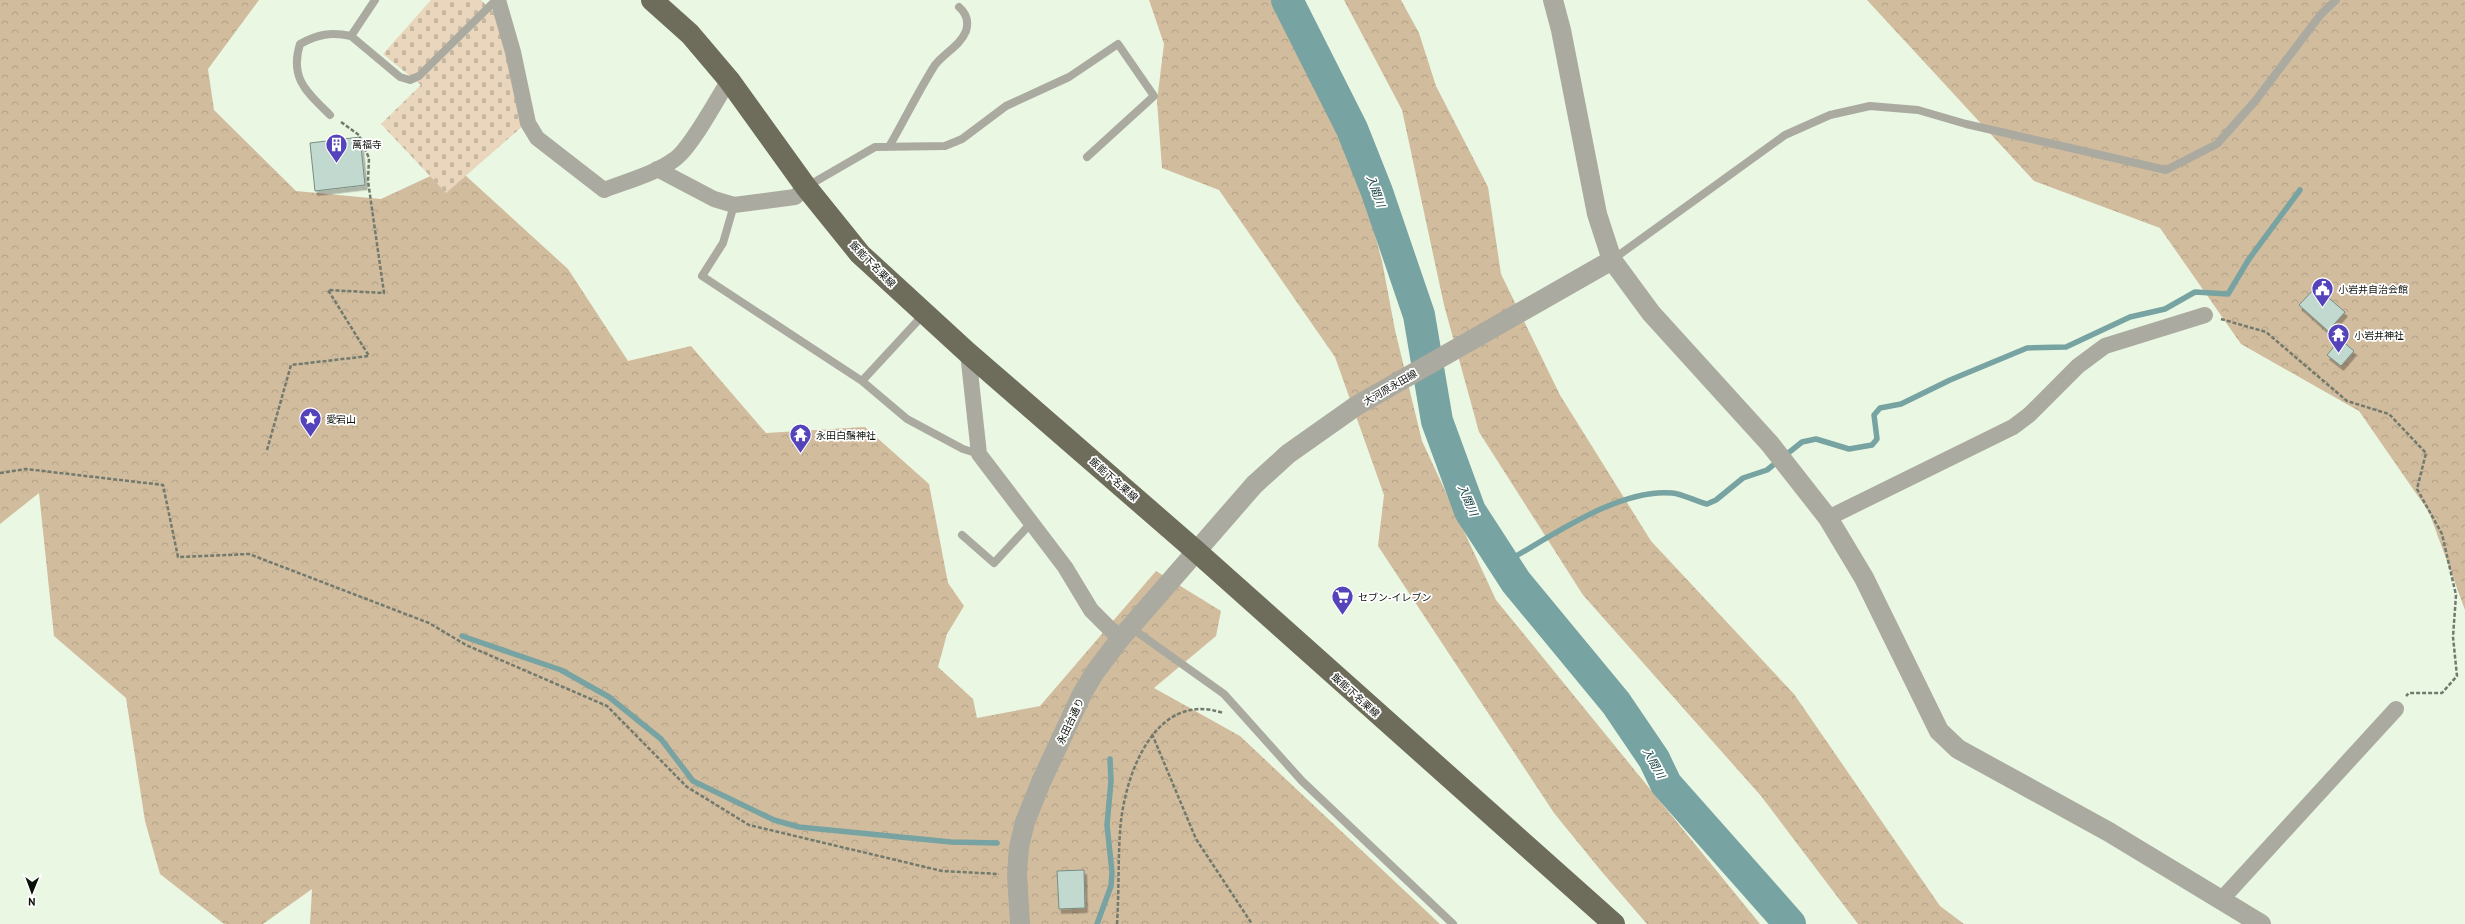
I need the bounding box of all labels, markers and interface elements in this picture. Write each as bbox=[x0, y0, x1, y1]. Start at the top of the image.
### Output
building icon: 萬福寺 bbox=[324, 131, 350, 164]
place label: 萬福寺 bbox=[352, 138, 382, 151]
water label: 入間川 bbox=[1364, 173, 1389, 210]
street label: 飯能下名栗線 bbox=[847, 239, 898, 290]
public building icon: 小岩井自治会館 bbox=[2309, 276, 2335, 309]
place label: 小岩井自治会館 bbox=[2338, 283, 2408, 296]
temple icon: 小岩井神社 bbox=[2326, 322, 2352, 355]
place label: 小岩井神社 bbox=[2354, 329, 2404, 342]
street label: 大河原永田線 bbox=[1361, 367, 1419, 408]
place icon: 愛宕山 bbox=[297, 406, 323, 439]
place label: 愛宕山 bbox=[326, 413, 356, 426]
temple icon: 永田白鬚神社 bbox=[787, 422, 813, 455]
place label: 永田白鬚神社 bbox=[816, 429, 876, 442]
street label: 飯能下名栗線 bbox=[1087, 455, 1141, 504]
water label: 入間川 bbox=[1455, 482, 1482, 519]
supermarket icon: セブン-イレブン bbox=[1330, 584, 1356, 617]
place label: セブン-イレブン bbox=[1358, 591, 1432, 604]
street label: 飯能下名栗線 bbox=[1329, 670, 1382, 720]
street label: 永田台通り bbox=[1054, 696, 1087, 747]
water label: 入間川 bbox=[1640, 745, 1669, 782]
north arrow bbox=[12, 872, 52, 912]
text: N bbox=[28, 895, 36, 909]

